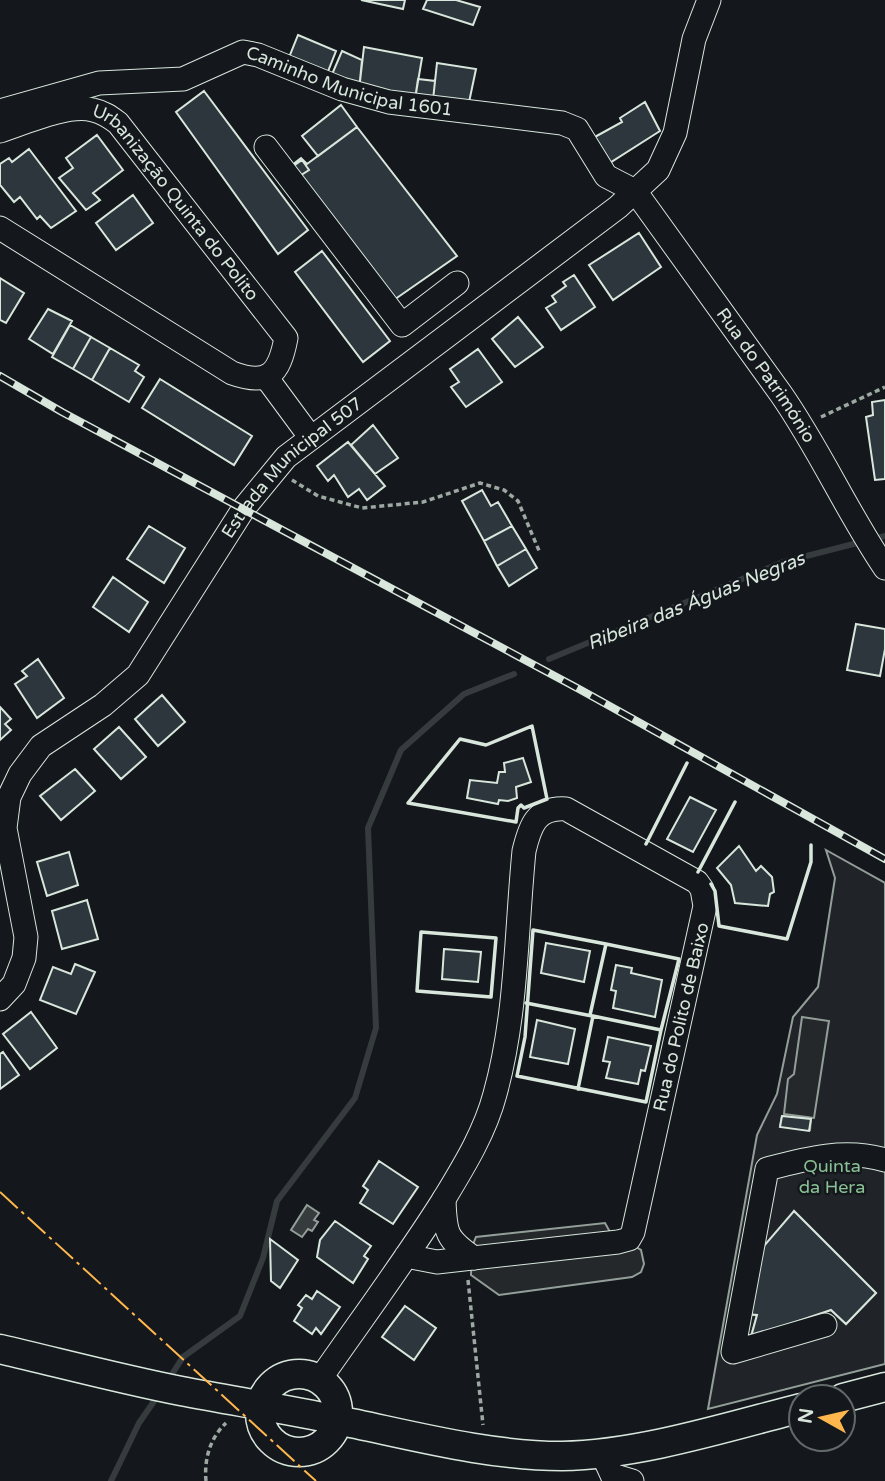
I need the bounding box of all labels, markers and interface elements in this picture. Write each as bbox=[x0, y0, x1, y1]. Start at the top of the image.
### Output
street label: Caminho Municipal 1601 bbox=[245, 42, 454, 121]
street label: Urbanização Quinta do Polito bbox=[90, 99, 264, 305]
street label: Rua do Património bbox=[712, 304, 820, 447]
street label: Estrada Municipal 507 bbox=[217, 392, 367, 542]
water label: Ribeira das Águas Negras bbox=[584, 547, 810, 655]
street label: Rua do Polito de Baixo bbox=[649, 920, 713, 1114]
park label: Quinta da Hera bbox=[799, 1155, 865, 1198]
north arrow bbox=[787, 1383, 857, 1453]
text: N bbox=[794, 1407, 818, 1425]

